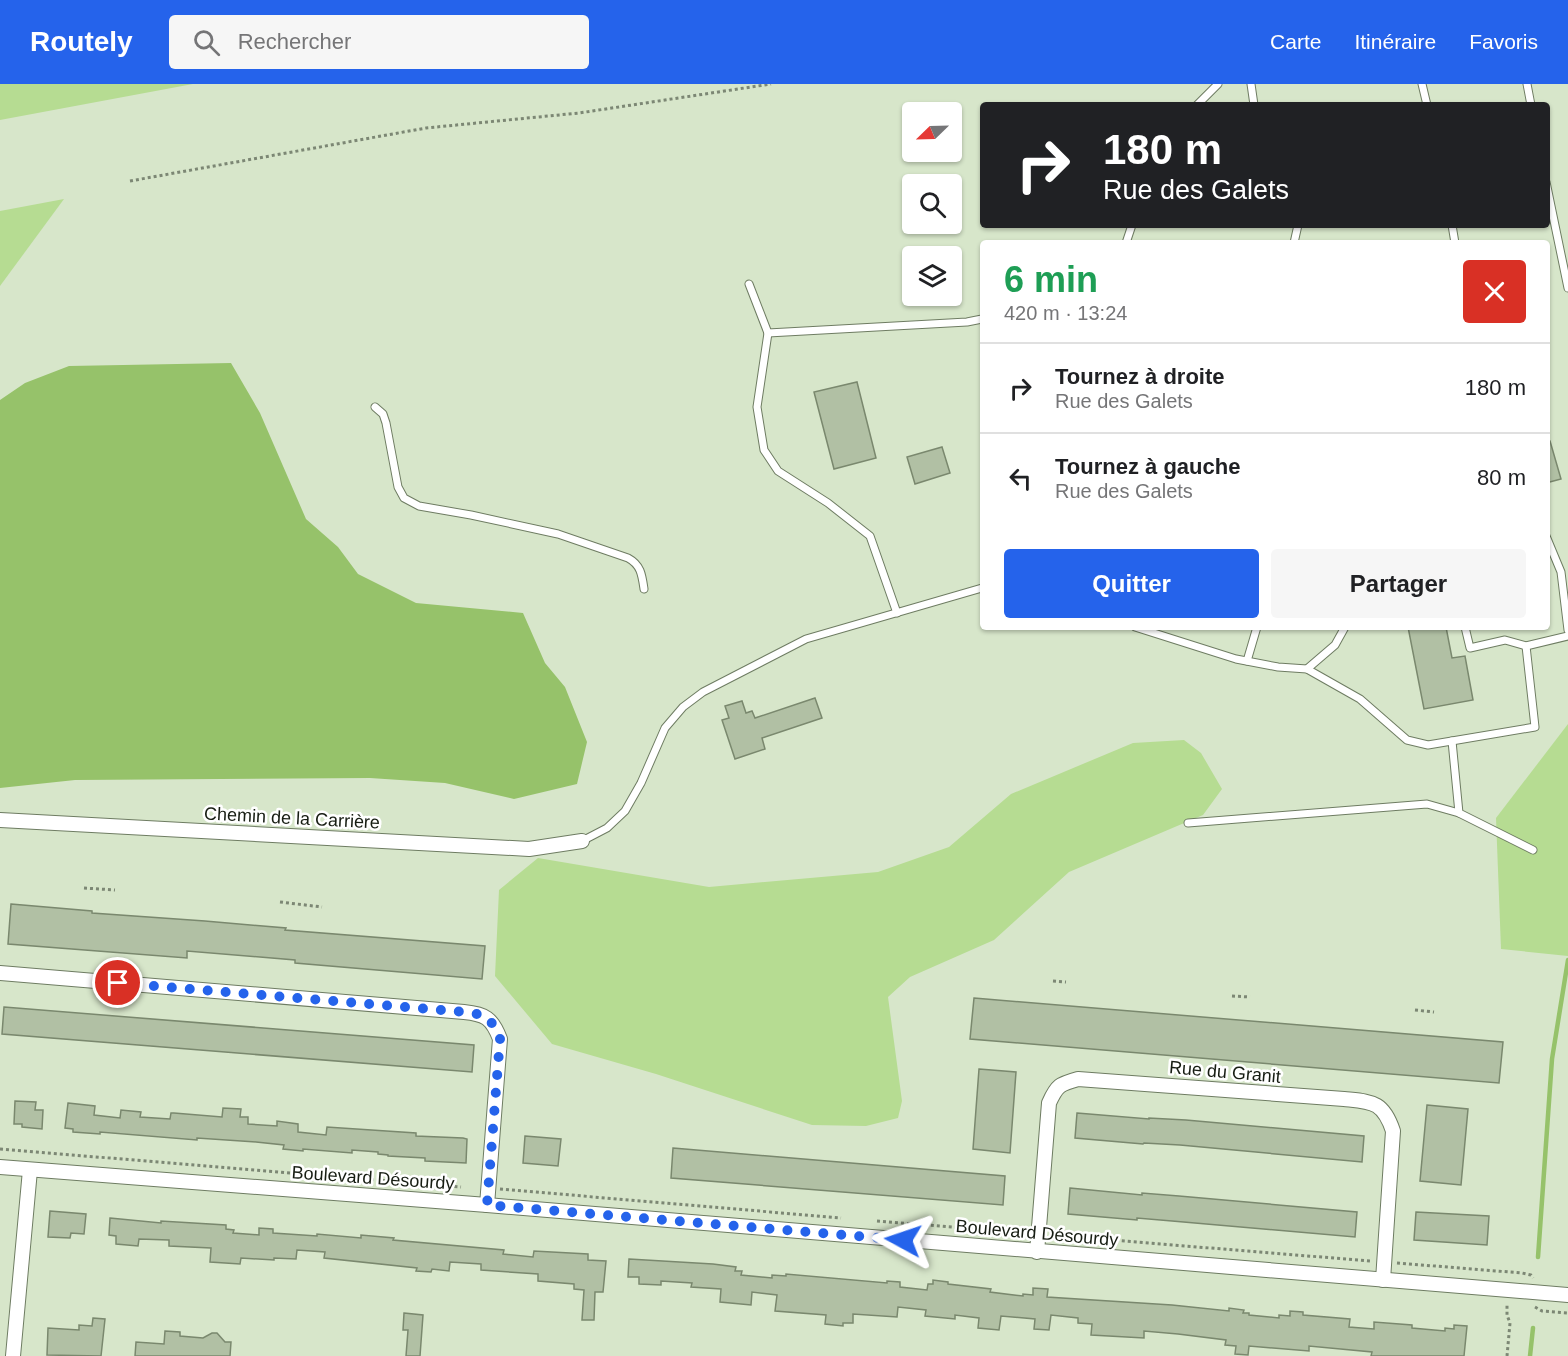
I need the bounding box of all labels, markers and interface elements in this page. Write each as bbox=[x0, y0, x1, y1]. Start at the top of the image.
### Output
search box bbox=[169, 15, 589, 69]
text: Routely bbox=[30, 26, 133, 57]
icon: search bbox=[190, 26, 223, 59]
text: Rechercher bbox=[238, 29, 351, 54]
text: Carte bbox=[1270, 30, 1321, 53]
text: Itinéraire bbox=[1354, 30, 1436, 53]
text: Favoris bbox=[1469, 30, 1538, 53]
north arrow bbox=[902, 102, 962, 162]
map controls bbox=[902, 102, 962, 306]
icon: right bbox=[1004, 126, 1082, 204]
text: 180 m bbox=[1103, 126, 1222, 173]
button: search bbox=[902, 174, 962, 234]
text: Rue des Galets bbox=[1103, 175, 1289, 205]
button: layers bbox=[902, 246, 962, 306]
text: 6 min bbox=[1004, 259, 1098, 300]
button: close bbox=[1463, 260, 1526, 323]
text: 420 m · 13:24 bbox=[1004, 302, 1127, 324]
text: Tournez à droite bbox=[1055, 364, 1225, 389]
icon: right bbox=[1004, 372, 1037, 405]
text: 180 m bbox=[1465, 375, 1526, 400]
text: Rue des Galets bbox=[1055, 390, 1193, 412]
text: Tournez à gauche bbox=[1055, 454, 1240, 479]
icon: left bbox=[1004, 462, 1037, 495]
text: 80 m bbox=[1477, 465, 1526, 490]
text: Rue des Galets bbox=[1055, 480, 1193, 502]
button: Quitter bbox=[1004, 549, 1259, 618]
button: Partager bbox=[1271, 549, 1526, 618]
street label: Chemin de la Carrière bbox=[204, 803, 380, 833]
pin bbox=[92, 957, 143, 1008]
icon: arrive bbox=[101, 966, 134, 999]
street label: Rue du Granit bbox=[1168, 1057, 1282, 1087]
street label: Boulevard Désourdy bbox=[291, 1162, 455, 1194]
position arrow bbox=[871, 1208, 935, 1272]
street label: Boulevard Désourdy bbox=[955, 1216, 1119, 1250]

